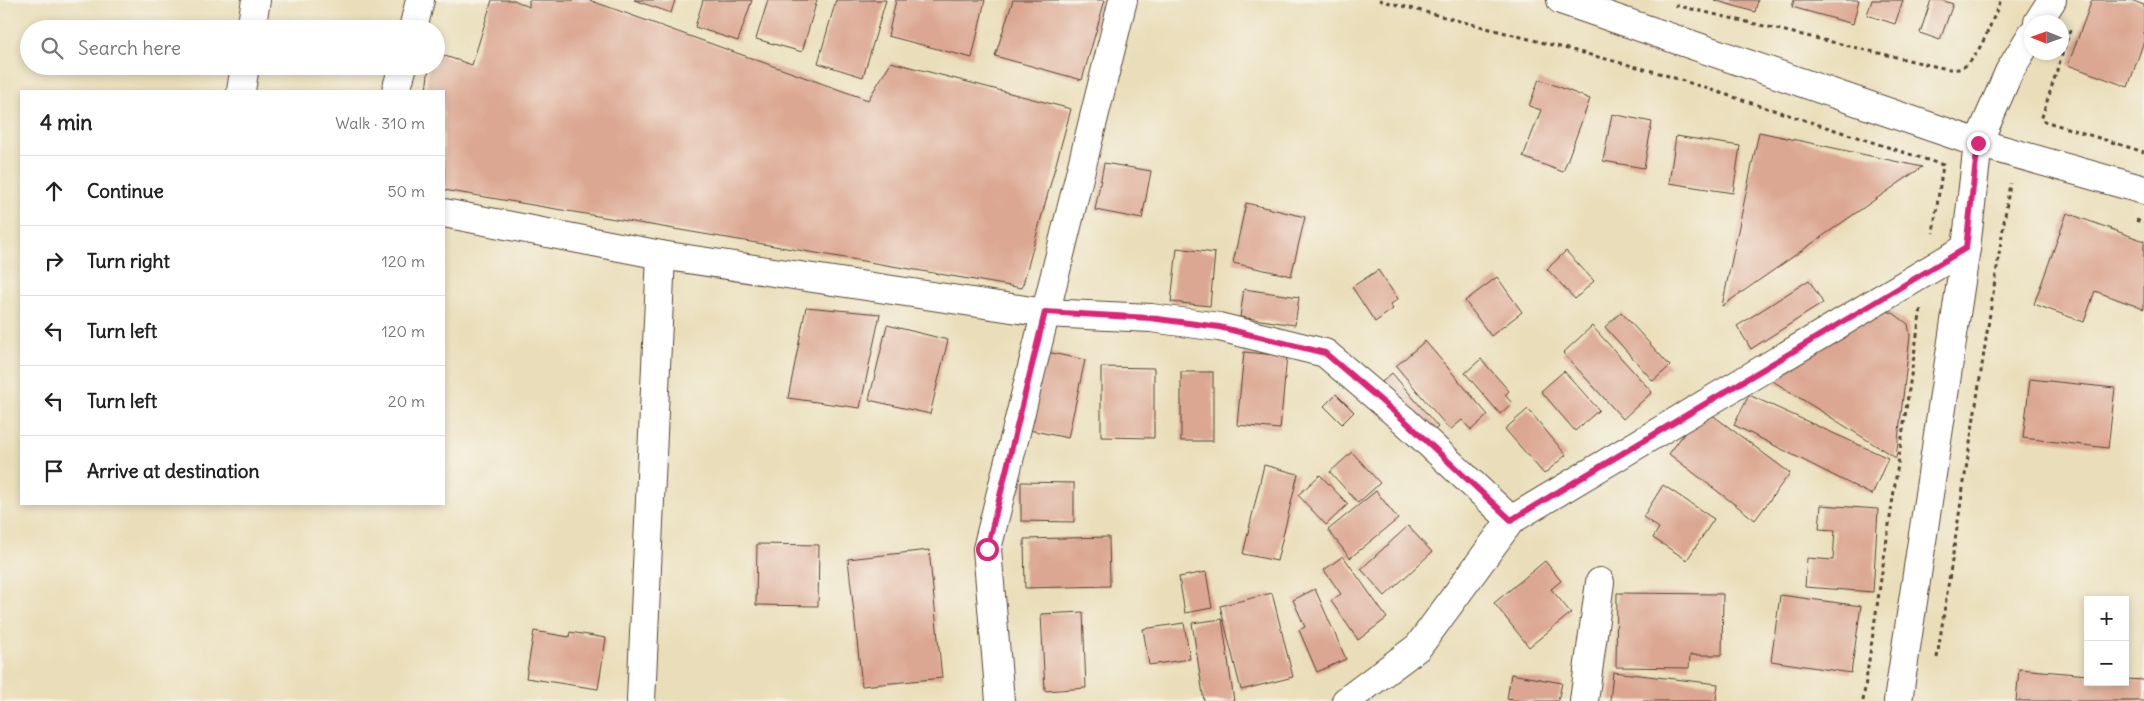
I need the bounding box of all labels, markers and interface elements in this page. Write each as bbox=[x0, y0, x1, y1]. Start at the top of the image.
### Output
north arrow bbox=[2024, 15, 2069, 60]
search box bbox=[20, 20, 445, 75]
icon: search bbox=[38, 34, 66, 62]
text: Search here bbox=[78, 36, 181, 60]
text: 4 min bbox=[40, 109, 92, 136]
text: Walk · 310 m bbox=[335, 113, 425, 133]
route end bbox=[1967, 132, 1990, 155]
icon: ahead bbox=[40, 177, 68, 205]
text: Continue bbox=[87, 179, 164, 203]
text: 50 m bbox=[387, 181, 425, 201]
icon: right bbox=[40, 247, 68, 275]
text: Turn right bbox=[87, 249, 170, 273]
text: 120 m bbox=[382, 251, 425, 271]
icon: left bbox=[40, 317, 68, 345]
text: Turn left bbox=[87, 319, 157, 343]
text: 120 m bbox=[382, 321, 425, 341]
icon: left bbox=[40, 387, 68, 415]
text: Turn left bbox=[87, 389, 157, 413]
text: 20 m bbox=[388, 391, 425, 411]
icon: arrive bbox=[40, 457, 68, 485]
text: Arrive at destination bbox=[87, 459, 260, 483]
route start bbox=[976, 538, 999, 561]
map controls bbox=[2084, 596, 2129, 686]
button: + bbox=[2084, 596, 2129, 641]
button: − bbox=[2084, 641, 2129, 686]

